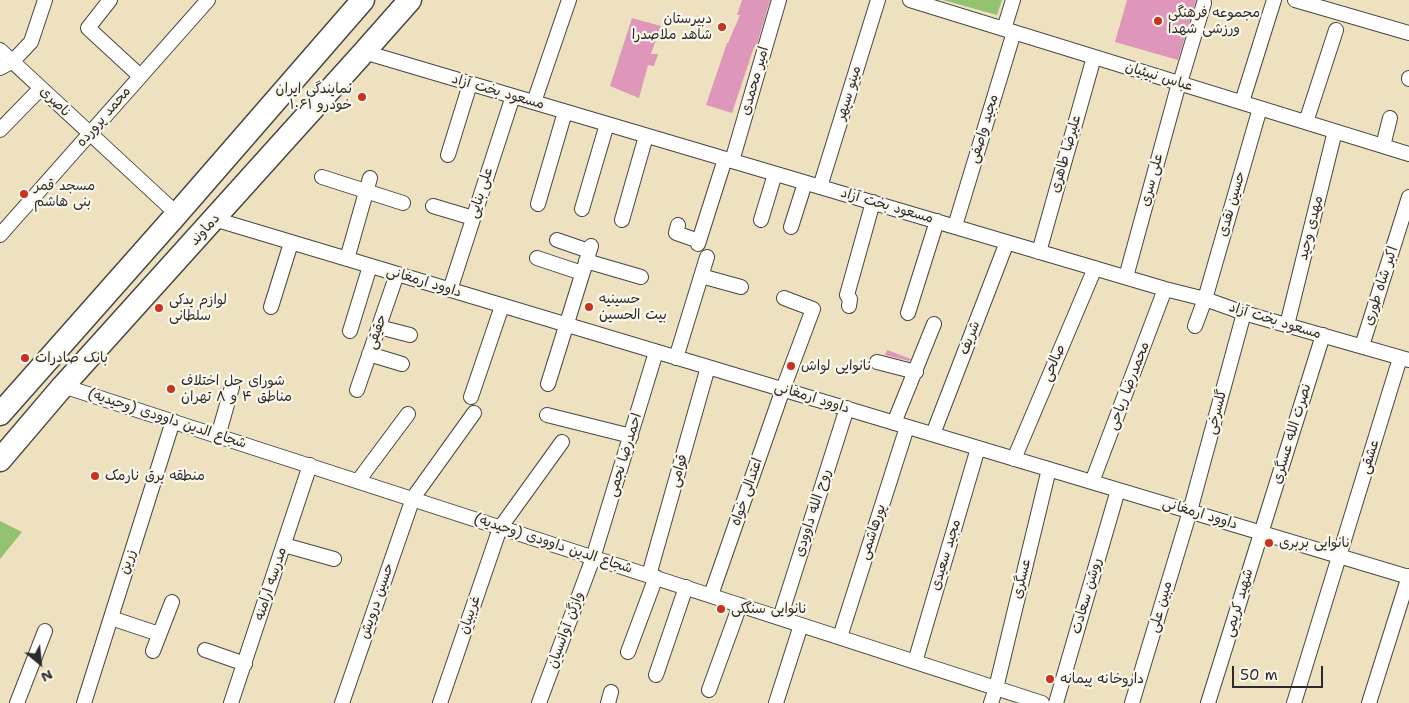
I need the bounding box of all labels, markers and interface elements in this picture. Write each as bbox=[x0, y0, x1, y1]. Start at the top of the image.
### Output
place label: مجموعه فرهنگی ورزشی شهدا bbox=[1168, 5, 1260, 38]
place label: دبیرستان شاهد ملاصدرا bbox=[632, 11, 712, 44]
marker: مجموعه فرهنگی ورزشی شهدا bbox=[1152, 15, 1164, 27]
marker: دبیرستان شاهد ملاصدرا bbox=[716, 21, 728, 33]
street label: امیر محمدی bbox=[737, 45, 773, 117]
street label: عباس نبیئیان bbox=[1123, 59, 1195, 95]
street label: مینو سپهر bbox=[833, 64, 865, 122]
street label: مسعود بخت آزاد bbox=[450, 71, 546, 113]
place label: نمایندگی ایران خودرو ۱۰۶۱ bbox=[276, 81, 352, 114]
street label: ناصری bbox=[36, 83, 74, 121]
street label: محمد پرورده bbox=[73, 83, 135, 151]
marker: نمایندگی ایران خودرو ۱۰۶۱ bbox=[356, 91, 368, 103]
street label: مجید واصفی bbox=[966, 93, 1002, 165]
street label: علیرضا طاهری bbox=[1047, 113, 1085, 195]
street label: علی سری bbox=[1137, 152, 1167, 208]
street label: علی بنایی bbox=[465, 165, 497, 221]
street label: حسین نقدی bbox=[1215, 169, 1249, 239]
place label: مسجد قمر بنی هاشم bbox=[34, 178, 95, 210]
street label: مسعود بخت آزاد bbox=[839, 185, 935, 227]
marker: مسجد قمر بنی هاشم bbox=[18, 188, 30, 200]
street label: مهدی وحید bbox=[1295, 194, 1327, 262]
street label: دماوند bbox=[186, 210, 224, 250]
street label: اکبر شاه طوری bbox=[1360, 244, 1402, 328]
street label: داوود ارمغانی bbox=[384, 263, 464, 301]
place label: حسینیه بیت الحسین bbox=[599, 291, 667, 324]
place label: لوازم یدکی سلطانی bbox=[169, 292, 227, 324]
street label: مسعود بخت آزاد bbox=[1227, 299, 1323, 343]
marker: حسینیه بیت الحسین bbox=[583, 301, 595, 313]
marker: لوازم یدکی سلطانی bbox=[153, 302, 165, 314]
street label: حقیقی bbox=[363, 312, 391, 352]
street label: شریف bbox=[956, 319, 984, 357]
street label: محمدرضا ریاحی bbox=[1104, 340, 1154, 432]
street label: صالحی bbox=[1039, 342, 1069, 384]
place label: بانک صادرات bbox=[35, 350, 108, 366]
marker: بانک صادرات bbox=[19, 352, 31, 364]
place label: نانوایی لواش bbox=[801, 358, 872, 374]
marker: نانوایی لواش bbox=[785, 360, 797, 372]
place label: شورای حل اختلاف مناطق ۴ و ۸ تهران bbox=[181, 373, 292, 406]
street label: داوود ارمغانی bbox=[772, 379, 852, 417]
street label: نصرت الله عسگری bbox=[1269, 382, 1315, 486]
marker: شورای حل اختلاف مناطق ۴ و ۸ تهران bbox=[165, 383, 177, 395]
street label: شجاع الدین داوودی (وحیدیه) bbox=[86, 385, 248, 453]
street label: گلسرخی bbox=[1203, 388, 1231, 436]
street label: احمدرضا نجمی bbox=[604, 411, 646, 499]
street label: عشقی bbox=[1357, 438, 1383, 476]
street label: قوامی bbox=[666, 453, 692, 489]
street label: اعتدالی خواه bbox=[728, 456, 766, 528]
street label: روح الله داوودی bbox=[791, 467, 835, 559]
place label: منطقه برق نارمک bbox=[105, 468, 205, 484]
marker: منطقه برق نارمک bbox=[89, 470, 101, 482]
street label: داوود ارمغانی bbox=[1160, 495, 1240, 533]
street label: پورهاشمی bbox=[856, 502, 890, 562]
street label: شجاع الدین داوودی (وحیدیه) bbox=[472, 510, 634, 578]
street label: مجید سعیدی bbox=[927, 517, 965, 593]
place label: نانوایی بربری bbox=[1279, 535, 1350, 551]
marker: نانوایی بربری bbox=[1263, 537, 1275, 549]
street label: مدرسه ارامنه bbox=[251, 545, 291, 623]
street label: زرین bbox=[116, 548, 140, 576]
street label: روشن سعادت bbox=[1068, 556, 1106, 636]
street label: عسگری bbox=[1009, 557, 1035, 601]
street label: حسین درویش bbox=[356, 561, 398, 641]
street label: شهید کریمی bbox=[1221, 567, 1257, 639]
street label: مبین علی bbox=[1146, 579, 1176, 635]
street label: وازگن آوانسیان bbox=[544, 589, 588, 671]
street label: غریبیان bbox=[456, 594, 484, 636]
place label: نانوایی سنگکی bbox=[731, 601, 807, 617]
marker: نانوایی سنگکی bbox=[715, 603, 727, 615]
north arrow bbox=[15, 638, 65, 688]
scale bar bbox=[1234, 656, 1325, 688]
text: 50 m bbox=[1240, 665, 1278, 685]
text: N bbox=[38, 666, 56, 687]
place label: داروخانه پیمانه bbox=[1060, 671, 1144, 687]
marker: داروخانه پیمانه bbox=[1044, 673, 1056, 685]

